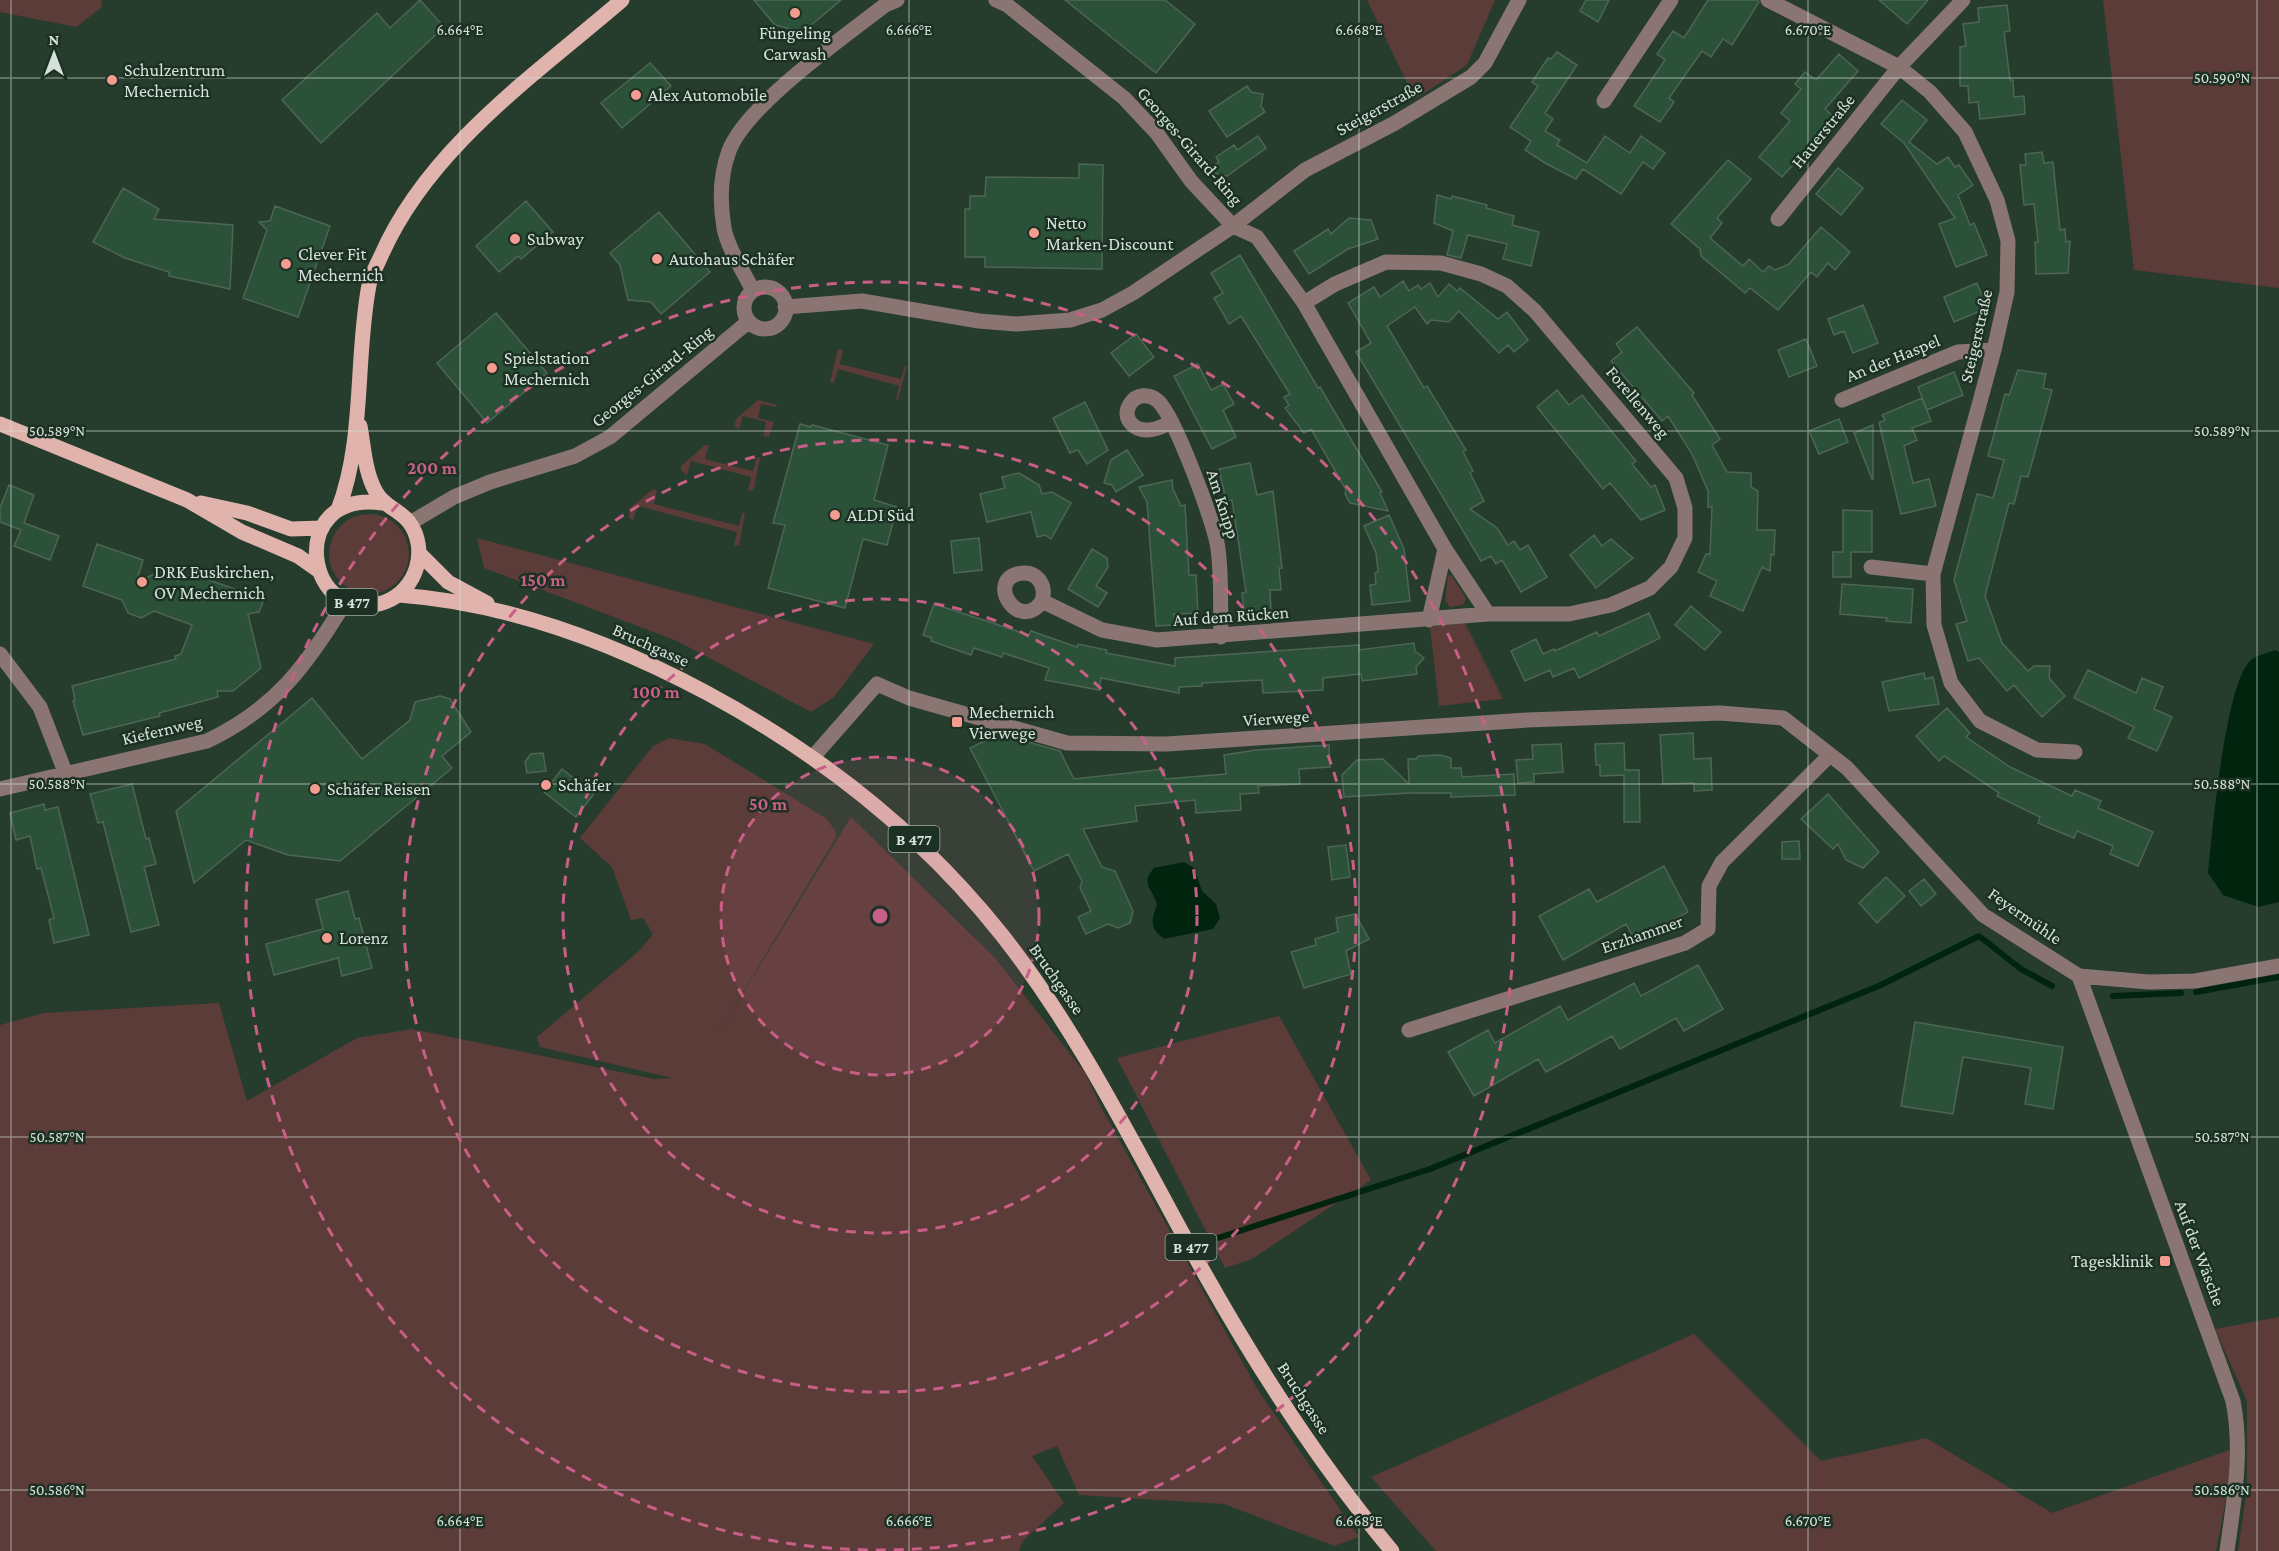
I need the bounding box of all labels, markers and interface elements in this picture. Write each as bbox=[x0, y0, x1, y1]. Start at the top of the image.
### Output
marker: Füngeling Carwash bbox=[788, 6, 802, 20]
text: 6.664°E bbox=[437, 22, 483, 38]
text: 6.666°E bbox=[886, 22, 932, 38]
text: 6.668°E bbox=[1335, 22, 1383, 38]
text: 6.670°E bbox=[1785, 22, 1831, 38]
place label: Füngeling Carwash bbox=[759, 23, 831, 64]
north arrow bbox=[24, 24, 84, 84]
text: N bbox=[49, 31, 60, 48]
place label: Schulzentrum Mechernich bbox=[124, 60, 226, 101]
text: 50.590°N bbox=[2194, 70, 2250, 86]
marker: Schulzentrum Mechernich bbox=[105, 73, 119, 87]
street label: Steigerstraße bbox=[1333, 76, 1425, 140]
street label: Georges-Girard-Ring bbox=[1133, 83, 1247, 209]
place label: Alex Automobile bbox=[648, 85, 767, 105]
marker: Alex Automobile bbox=[629, 88, 643, 102]
street label: Hauerstraße bbox=[1787, 90, 1859, 172]
place label: Netto Marken-Discount bbox=[1046, 213, 1174, 254]
marker: Netto Marken-Discount bbox=[1027, 226, 1041, 240]
place label: Subway bbox=[527, 229, 585, 249]
marker: Subway bbox=[508, 232, 522, 246]
place label: Clever Fit Mechernich bbox=[298, 244, 384, 285]
place label: Autohaus Schäfer bbox=[669, 249, 795, 269]
marker: Autohaus Schäfer bbox=[650, 252, 664, 266]
marker: Clever Fit Mechernich bbox=[279, 257, 293, 271]
street label: Steigerstraße bbox=[1956, 287, 1996, 385]
street label: Georges-Girard-Ring bbox=[587, 321, 717, 431]
street label: An der Haspel bbox=[1843, 330, 1943, 386]
place label: Spielstation Mechernich bbox=[504, 348, 590, 389]
marker: Spielstation Mechernich bbox=[485, 361, 499, 375]
street label: Forellenweg bbox=[1602, 362, 1674, 442]
text: 50.589°N bbox=[29, 423, 85, 439]
text: 50.589°N bbox=[2194, 423, 2250, 439]
text: 200 m bbox=[407, 458, 458, 478]
street label: Am Knipp bbox=[1202, 467, 1244, 541]
place label: ALDI Süd bbox=[847, 505, 915, 525]
marker: ALDI Süd bbox=[828, 508, 842, 522]
place label: DRK Euskirchen, OV Mechernich bbox=[154, 562, 274, 603]
text: 150 m bbox=[520, 570, 566, 590]
marker: DRK Euskirchen, OV Mechernich bbox=[135, 575, 149, 589]
road number: B 477 bbox=[326, 589, 378, 615]
street label: Auf dem Rücken bbox=[1172, 602, 1290, 630]
street label: Bruchgasse bbox=[610, 619, 693, 671]
text: 100 m bbox=[632, 682, 680, 702]
place label: Mechernich Vierwege bbox=[969, 702, 1055, 743]
street label: Vierwege bbox=[1242, 706, 1310, 730]
street label: Kiefernweg bbox=[120, 711, 204, 749]
marker: Mechernich Vierwege bbox=[950, 715, 964, 729]
place label: Schäfer bbox=[558, 775, 612, 795]
text: 50.588°N bbox=[29, 776, 86, 792]
text: 50.588°N bbox=[2194, 776, 2251, 792]
marker: Schäfer bbox=[539, 778, 553, 792]
place label: Schäfer Reisen bbox=[327, 779, 431, 799]
marker: Schäfer Reisen bbox=[308, 782, 322, 796]
text: 50 m bbox=[749, 794, 788, 814]
road number: B 477 bbox=[888, 826, 940, 852]
street label: Feyermühle bbox=[1984, 883, 2066, 949]
centre of rings bbox=[870, 906, 890, 926]
street label: Erzhammer bbox=[1599, 911, 1686, 957]
place label: Lorenz bbox=[339, 928, 389, 948]
marker: Lorenz bbox=[320, 931, 334, 945]
street label: Bruchgasse bbox=[1025, 940, 1089, 1018]
text: 50.587°N bbox=[29, 1129, 85, 1145]
text: 50.587°N bbox=[2194, 1129, 2250, 1145]
street label: Auf der Wäsche bbox=[2171, 1197, 2229, 1309]
road number: B 477 bbox=[1166, 1234, 1216, 1260]
place label: Tagesklinik bbox=[2071, 1251, 2153, 1271]
marker: Tagesklinik bbox=[2158, 1254, 2172, 1268]
street label: Bruchgasse bbox=[1273, 1358, 1335, 1438]
text: 50.586°N bbox=[29, 1482, 85, 1498]
text: 50.586°N bbox=[2194, 1482, 2250, 1498]
text: 6.664°E bbox=[437, 1513, 483, 1529]
text: 6.666°E bbox=[886, 1513, 932, 1529]
text: 6.668°E bbox=[1335, 1513, 1383, 1529]
text: 6.670°E bbox=[1785, 1513, 1831, 1529]

